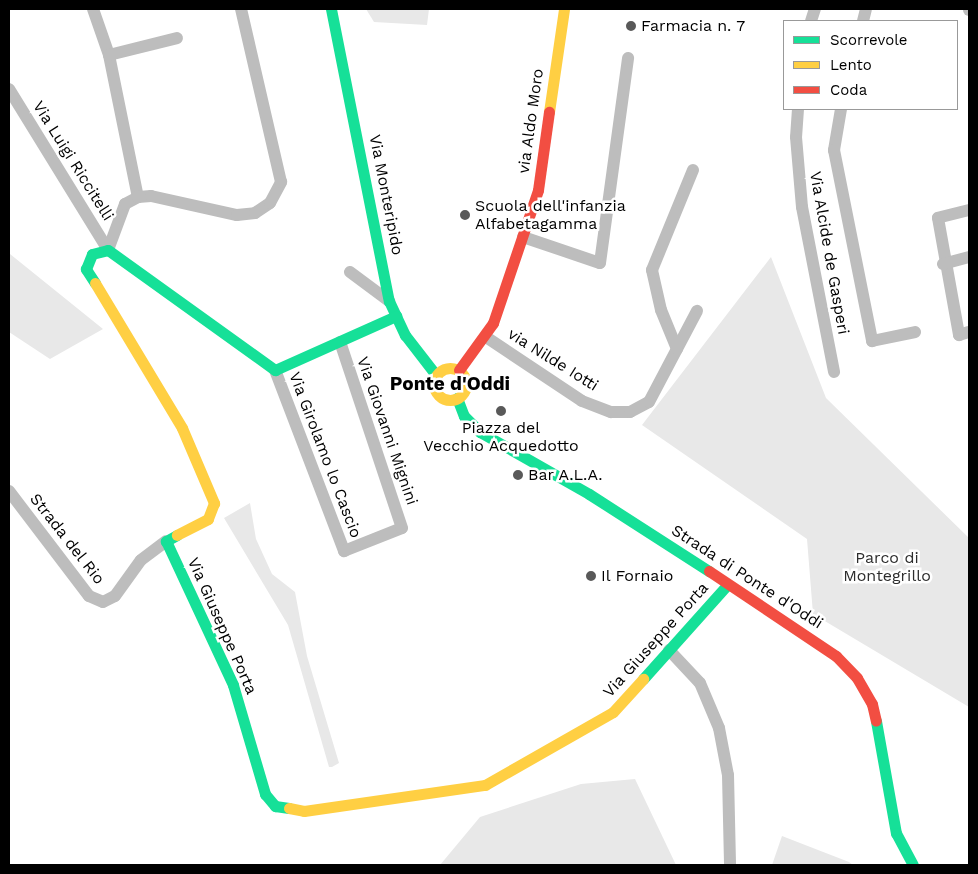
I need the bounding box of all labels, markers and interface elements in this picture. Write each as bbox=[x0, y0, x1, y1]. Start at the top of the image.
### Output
place label: Farmacia n. 7 bbox=[641, 16, 746, 36]
marker: Farmacia n. 7 bbox=[625, 20, 637, 32]
legend bbox=[783, 20, 958, 110]
text: Scorrevole bbox=[830, 31, 908, 49]
text: Lento bbox=[830, 56, 872, 74]
street label: via Aldo Moro bbox=[514, 67, 548, 175]
text: Coda bbox=[830, 81, 867, 99]
street label: Via Luigi Riccitelli bbox=[28, 97, 118, 225]
street label: Via Monteripido bbox=[365, 133, 407, 257]
street label: Via Alcide de Gasperi bbox=[805, 169, 853, 337]
place label: Scuola dell'infanzia Alfabetagamma bbox=[475, 196, 626, 234]
marker: Scuola dell'infanzia Alfabetagamma bbox=[459, 209, 471, 221]
street label: via Nilde Iotti bbox=[504, 324, 602, 396]
street label: Via Giovanni Mignini bbox=[353, 354, 421, 508]
street label: Via Girolamo lo Cascio bbox=[284, 369, 366, 541]
district label: Ponte d'Oddi bbox=[390, 373, 510, 395]
marker: Piazza del Vecchio Acquedotto bbox=[495, 405, 507, 417]
place label: Piazza del Vecchio Acquedotto bbox=[423, 418, 579, 456]
place label: Bar A.L.A. bbox=[528, 465, 603, 485]
marker: Bar A.L.A. bbox=[512, 469, 524, 481]
street label: Strada del Rio bbox=[25, 489, 109, 589]
street label: Strada di Ponte d'Oddi bbox=[668, 521, 826, 633]
park label: Parco di Montegrillo bbox=[843, 548, 931, 586]
street label: Via Giuseppe Porta bbox=[183, 554, 261, 698]
place label: Il Fornaio bbox=[601, 566, 674, 586]
marker: Il Fornaio bbox=[585, 570, 597, 582]
street label: Via Giuseppe Porta bbox=[599, 578, 713, 702]

